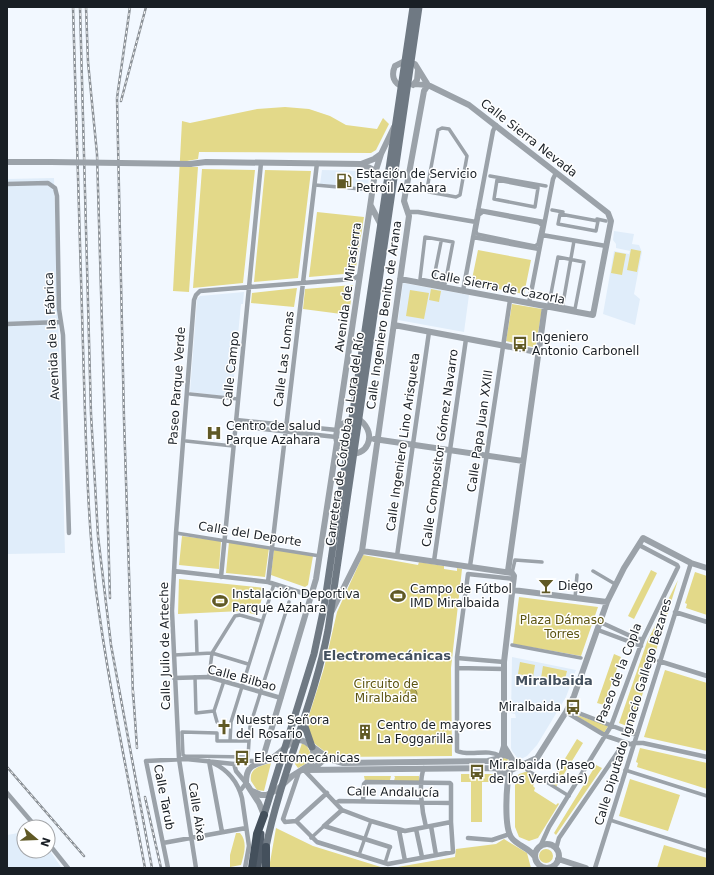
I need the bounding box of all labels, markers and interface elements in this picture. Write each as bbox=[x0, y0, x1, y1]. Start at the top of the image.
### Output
street label: Calle Sierra Nevada bbox=[478, 96, 580, 180]
place label: Estación de Servicio Petroil Azahara bbox=[356, 167, 477, 195]
fuel station icon: Estación de Servicio Petroil Azahara bbox=[335, 172, 353, 190]
street label: Calle Ingeniero Benito de Arana bbox=[364, 220, 404, 410]
street label: Avenida de Mirasierra bbox=[332, 221, 364, 353]
street label: Calle Sierra de Cazorla bbox=[430, 267, 566, 307]
street label: Avenida de la Fábrica bbox=[42, 272, 62, 400]
street label: Calle Las Lomas bbox=[271, 310, 297, 408]
street label: Paseo Parque Verde bbox=[166, 326, 188, 446]
street label: Calle Campo bbox=[220, 330, 242, 408]
place label: Ingeniero Antonio Carbonell bbox=[532, 330, 639, 358]
street label: Carretera de Córdoba a Lora del Río bbox=[323, 331, 367, 547]
bus stop icon: Ingeniero Antonio Carbonell bbox=[511, 335, 529, 353]
street label: Calle Compositor Gómez Navarro bbox=[419, 348, 461, 548]
street label: Calle Ingeniero Lino Arisqueta bbox=[384, 352, 422, 532]
street label: Calle Papa Juan XXIII bbox=[464, 369, 496, 493]
place label: Centro de salud Parque Azahara bbox=[226, 419, 321, 447]
hospital icon: Centro de salud Parque Azahara bbox=[205, 424, 223, 442]
street label: Calle del Deporte bbox=[197, 519, 303, 549]
bar icon: Diego bbox=[537, 577, 555, 595]
place label: Diego bbox=[558, 579, 593, 593]
street label: Calle Julio de Arteche bbox=[157, 582, 173, 710]
place label: Campo de Fútbol IMD Miralbaida bbox=[410, 582, 512, 610]
place label: Instalación Deportiva Parque Azahara bbox=[232, 587, 360, 615]
sports icon: Campo de Fútbol IMD Miralbaida bbox=[389, 587, 407, 605]
sports icon: Instalación Deportiva Parque Azahara bbox=[211, 592, 229, 610]
street label: Calle Diputado Ignacio Gallego Bezares bbox=[592, 597, 674, 827]
park label: Plaza Dámaso Torres bbox=[520, 613, 604, 641]
street label: Paseo de la Copla bbox=[593, 621, 645, 725]
district label: Electromecánicas bbox=[323, 648, 451, 663]
street label: Calle Bilbao bbox=[206, 662, 278, 694]
district label: Miralbaida bbox=[515, 673, 593, 688]
park label: Circuito de Miralbaida bbox=[354, 677, 418, 705]
bus stop icon: Miralbaida bbox=[564, 698, 582, 716]
place label: Miralbaida bbox=[498, 700, 561, 714]
place label: Nuestra Señora del Rosario bbox=[236, 713, 329, 741]
church icon: Nuestra Señora del Rosario bbox=[215, 718, 233, 736]
place label: Centro de mayores La Foggarilla bbox=[377, 718, 492, 746]
building icon: Centro de mayores La Foggarilla bbox=[356, 723, 374, 741]
bus stop icon: Electromecánicas bbox=[233, 749, 251, 767]
place label: Electromecánicas bbox=[254, 751, 360, 765]
place label: Miralbaida (Paseo de los Verdiales) bbox=[489, 758, 595, 786]
street label: Calle Tarub bbox=[151, 763, 177, 831]
bus stop icon: Miralbaida (Paseo de los Verdiales) bbox=[468, 763, 486, 781]
street label: Calle Aixa bbox=[185, 781, 209, 843]
street label: Calle Andalucía bbox=[347, 784, 439, 800]
north arrow bbox=[16, 819, 56, 859]
text: N bbox=[37, 836, 53, 849]

